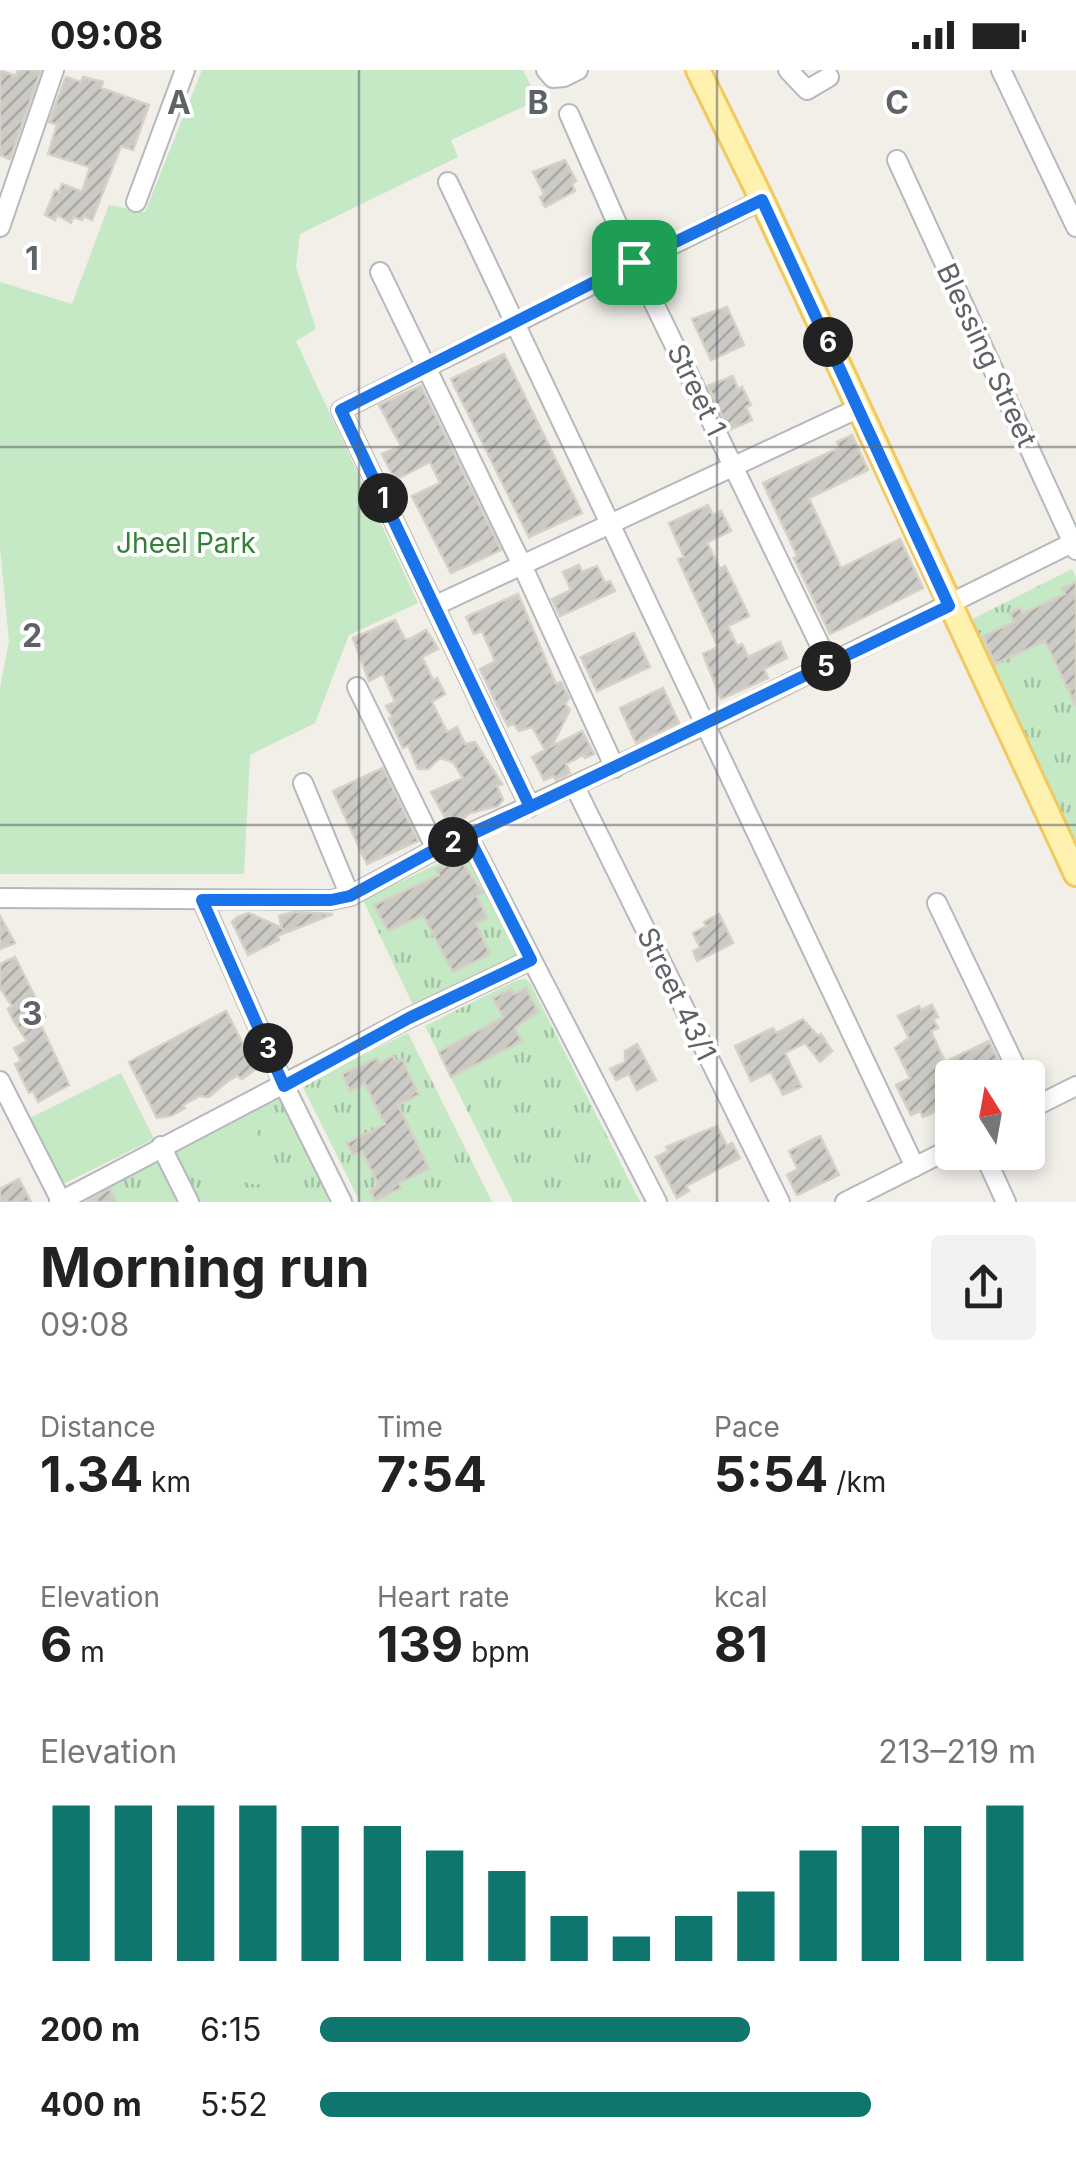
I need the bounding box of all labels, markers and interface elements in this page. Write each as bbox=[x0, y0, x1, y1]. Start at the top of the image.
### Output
text: 09:08 bbox=[50, 12, 163, 58]
text: A bbox=[167, 83, 191, 122]
text: B bbox=[527, 83, 549, 122]
text: C bbox=[885, 83, 909, 122]
pin bbox=[592, 220, 677, 305]
icon: arrive bbox=[607, 235, 662, 290]
text: 1 bbox=[25, 239, 39, 278]
street label: Blessing Street bbox=[930, 258, 1044, 452]
pin: 6 bbox=[803, 317, 853, 367]
text: 6 bbox=[819, 325, 837, 359]
street label: Street 1 bbox=[660, 338, 734, 442]
pin: 1 bbox=[358, 473, 408, 523]
text: 1 bbox=[377, 481, 389, 515]
park label: Jheel Park bbox=[116, 526, 256, 560]
text: 2 bbox=[22, 616, 42, 655]
pin: 5 bbox=[801, 641, 851, 691]
text: 5 bbox=[817, 649, 835, 683]
pin: 2 bbox=[428, 817, 478, 867]
text: 2 bbox=[444, 825, 462, 859]
street label: Street 43/1 bbox=[630, 922, 724, 1066]
text: 3 bbox=[22, 994, 42, 1033]
pin: 3 bbox=[243, 1023, 293, 1073]
text: 3 bbox=[259, 1031, 277, 1065]
north arrow bbox=[935, 1060, 1045, 1170]
map controls bbox=[935, 1060, 1045, 1170]
text: Morning run bbox=[40, 1234, 370, 1300]
button: share bbox=[931, 1235, 1036, 1340]
text: 09:08 bbox=[40, 1305, 129, 1344]
text: Distance bbox=[40, 1410, 156, 1444]
text: Time bbox=[377, 1410, 443, 1444]
text: Pace bbox=[714, 1410, 780, 1444]
text: 1.34 bbox=[40, 1444, 143, 1504]
text: 7:54 bbox=[377, 1444, 487, 1504]
text: 5:54 bbox=[714, 1444, 828, 1504]
text: km bbox=[143, 1465, 191, 1499]
text: /km bbox=[828, 1465, 886, 1499]
text: Elevation bbox=[40, 1580, 160, 1614]
text: Heart rate bbox=[377, 1580, 510, 1614]
text: kcal bbox=[714, 1580, 768, 1614]
text: 6 bbox=[40, 1614, 72, 1674]
text: 139 bbox=[377, 1614, 463, 1674]
text: 81 bbox=[714, 1614, 768, 1674]
text: m bbox=[72, 1635, 105, 1669]
text: bpm bbox=[463, 1635, 530, 1669]
text: Elevation bbox=[40, 1732, 177, 1771]
text: 213–219 m bbox=[878, 1732, 1036, 1771]
text: 200 m bbox=[40, 2010, 140, 2049]
text: 6:15 bbox=[200, 2010, 262, 2049]
text: 400 m bbox=[40, 2085, 142, 2124]
text: 5:52 bbox=[200, 2085, 268, 2124]

